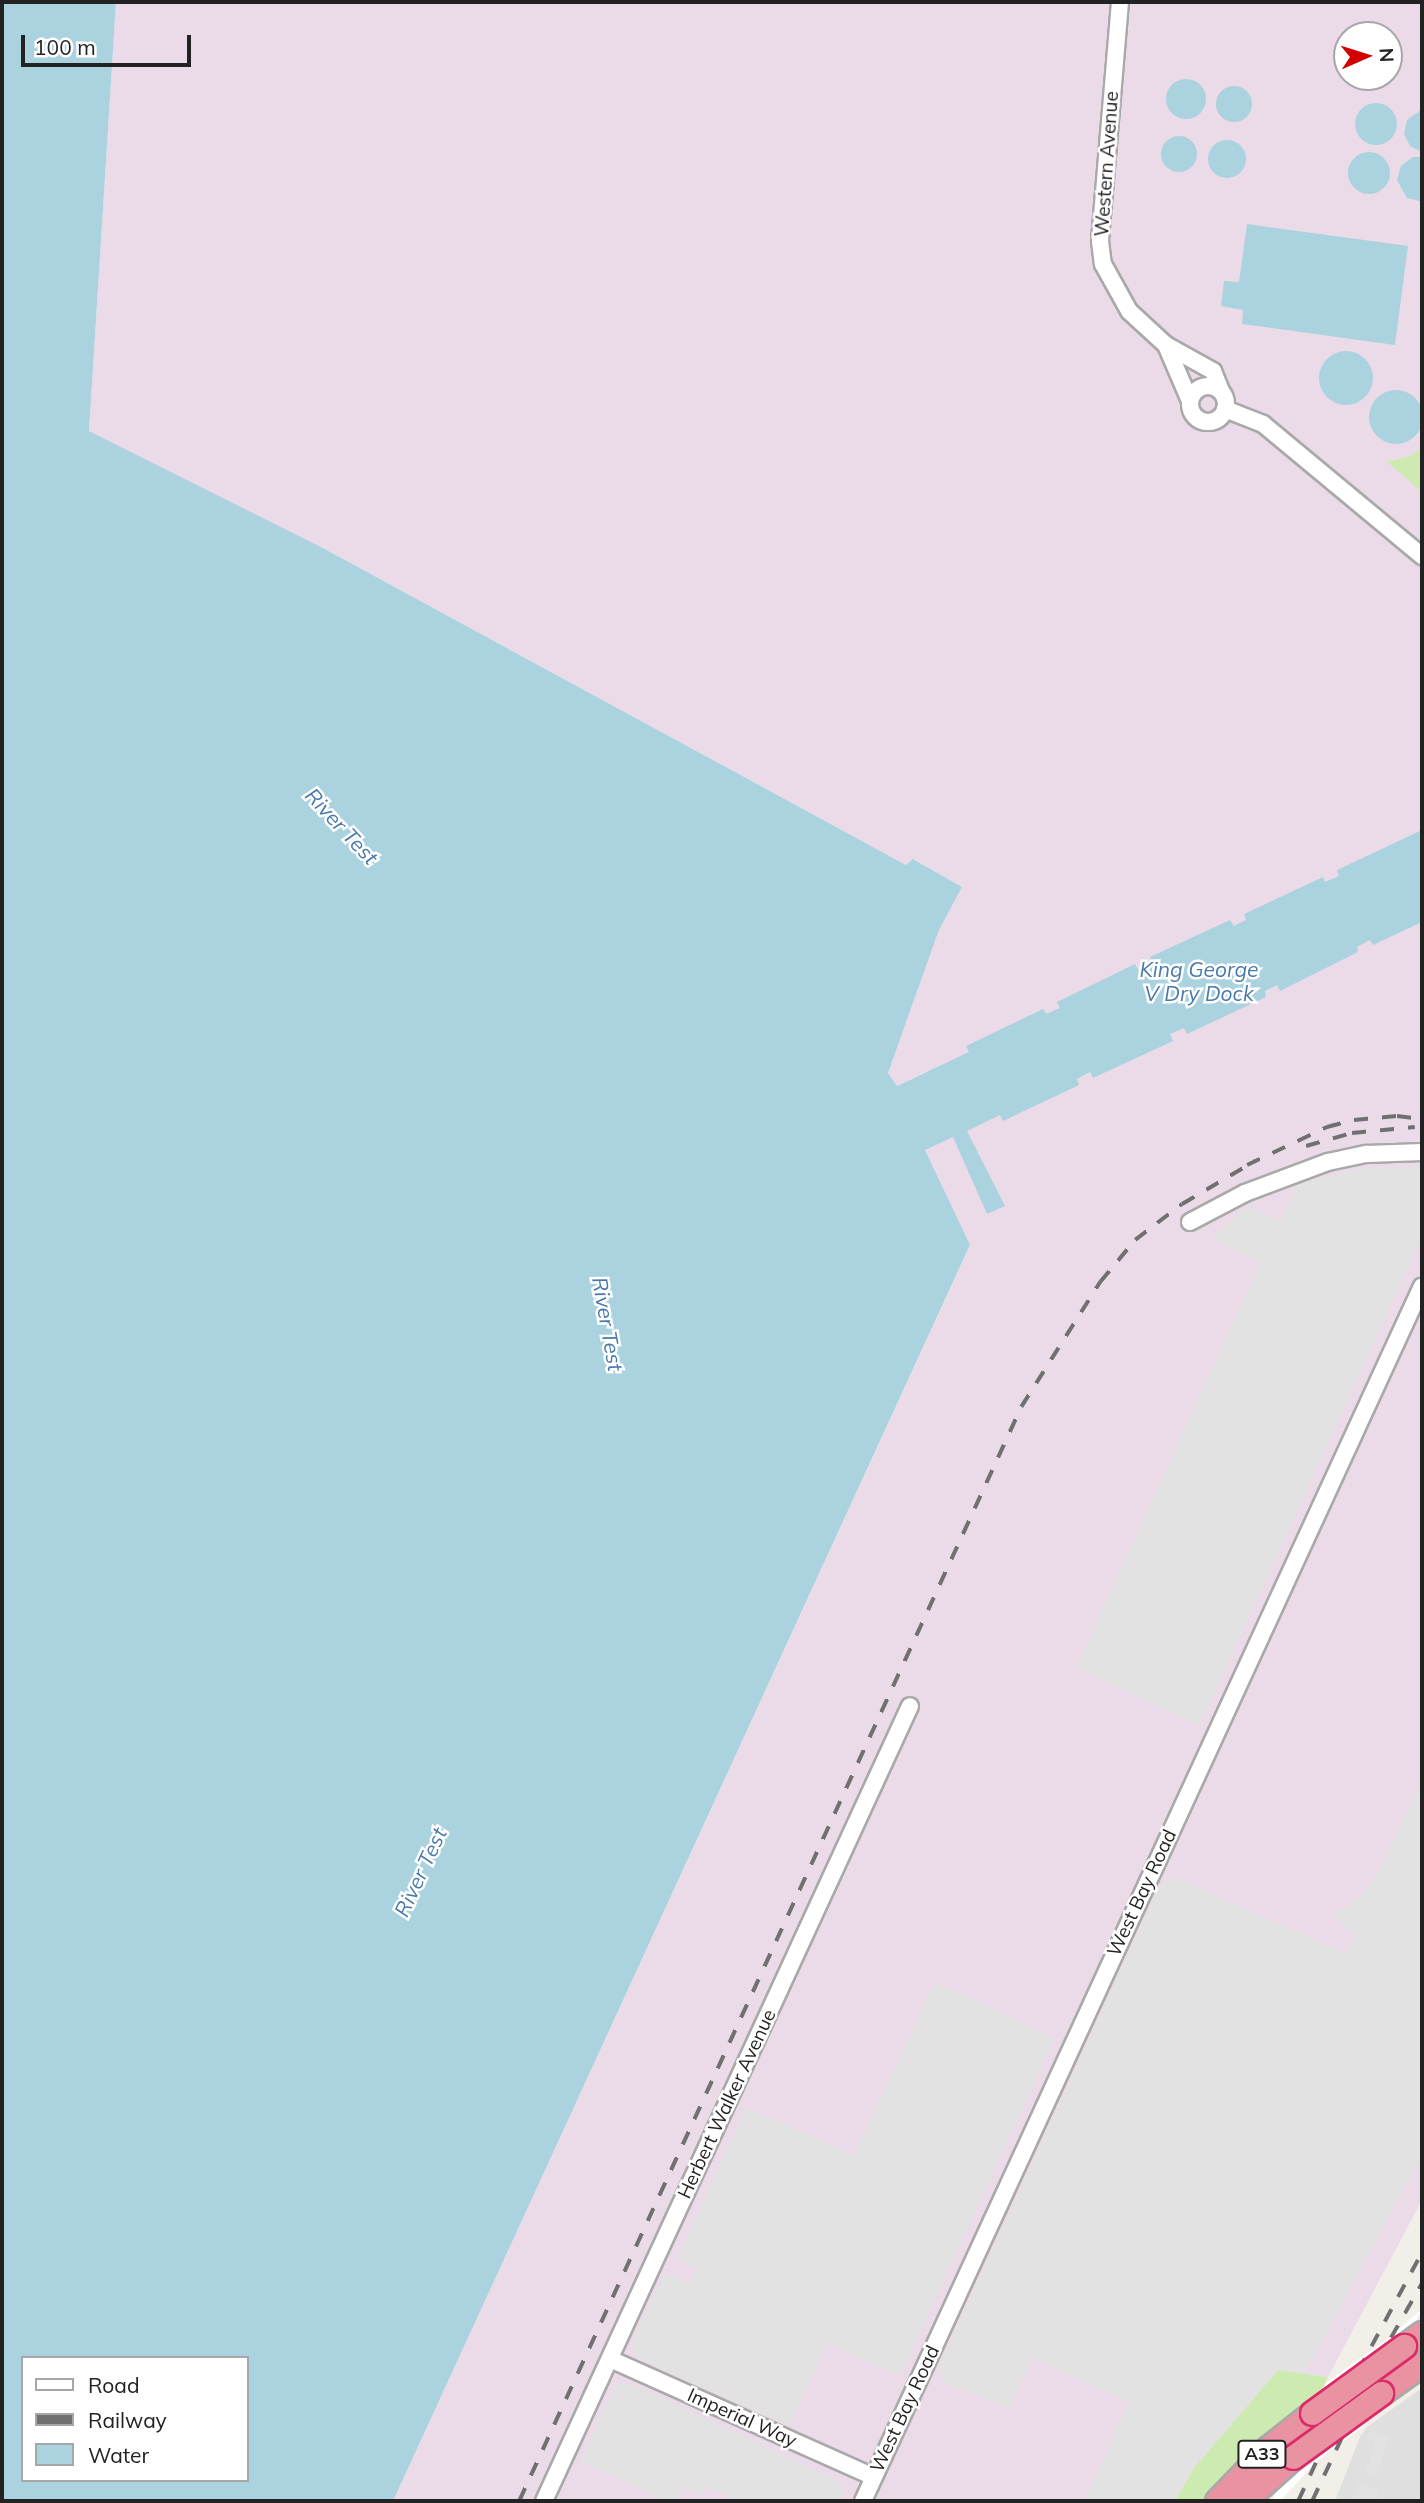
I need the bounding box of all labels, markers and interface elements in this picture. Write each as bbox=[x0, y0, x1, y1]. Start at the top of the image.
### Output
scale bar bbox=[24, 21, 194, 65]
north arrow bbox=[1333, 21, 1403, 91]
text: 100 m bbox=[34, 34, 96, 60]
text: N bbox=[1375, 47, 1399, 63]
street label: Western Avenue bbox=[1091, 91, 1123, 237]
water label: River Test bbox=[300, 783, 384, 869]
water label: King George V Dry Dock bbox=[1139, 956, 1259, 1006]
water label: River Test bbox=[587, 1275, 629, 1373]
water label: River Test bbox=[388, 1824, 452, 1920]
street label: West Bay Road bbox=[1103, 1826, 1181, 1960]
street label: Herbert Walker Avenue bbox=[673, 2006, 781, 2202]
street label: West Bay Road bbox=[866, 2342, 944, 2476]
legend bbox=[21, 2356, 248, 2482]
text: Road bbox=[88, 2372, 139, 2398]
street label: Imperial Way bbox=[684, 2384, 800, 2452]
text: Railway bbox=[88, 2407, 167, 2433]
road number: A33 bbox=[1236, 2440, 1288, 2468]
text: Water bbox=[88, 2442, 149, 2468]

